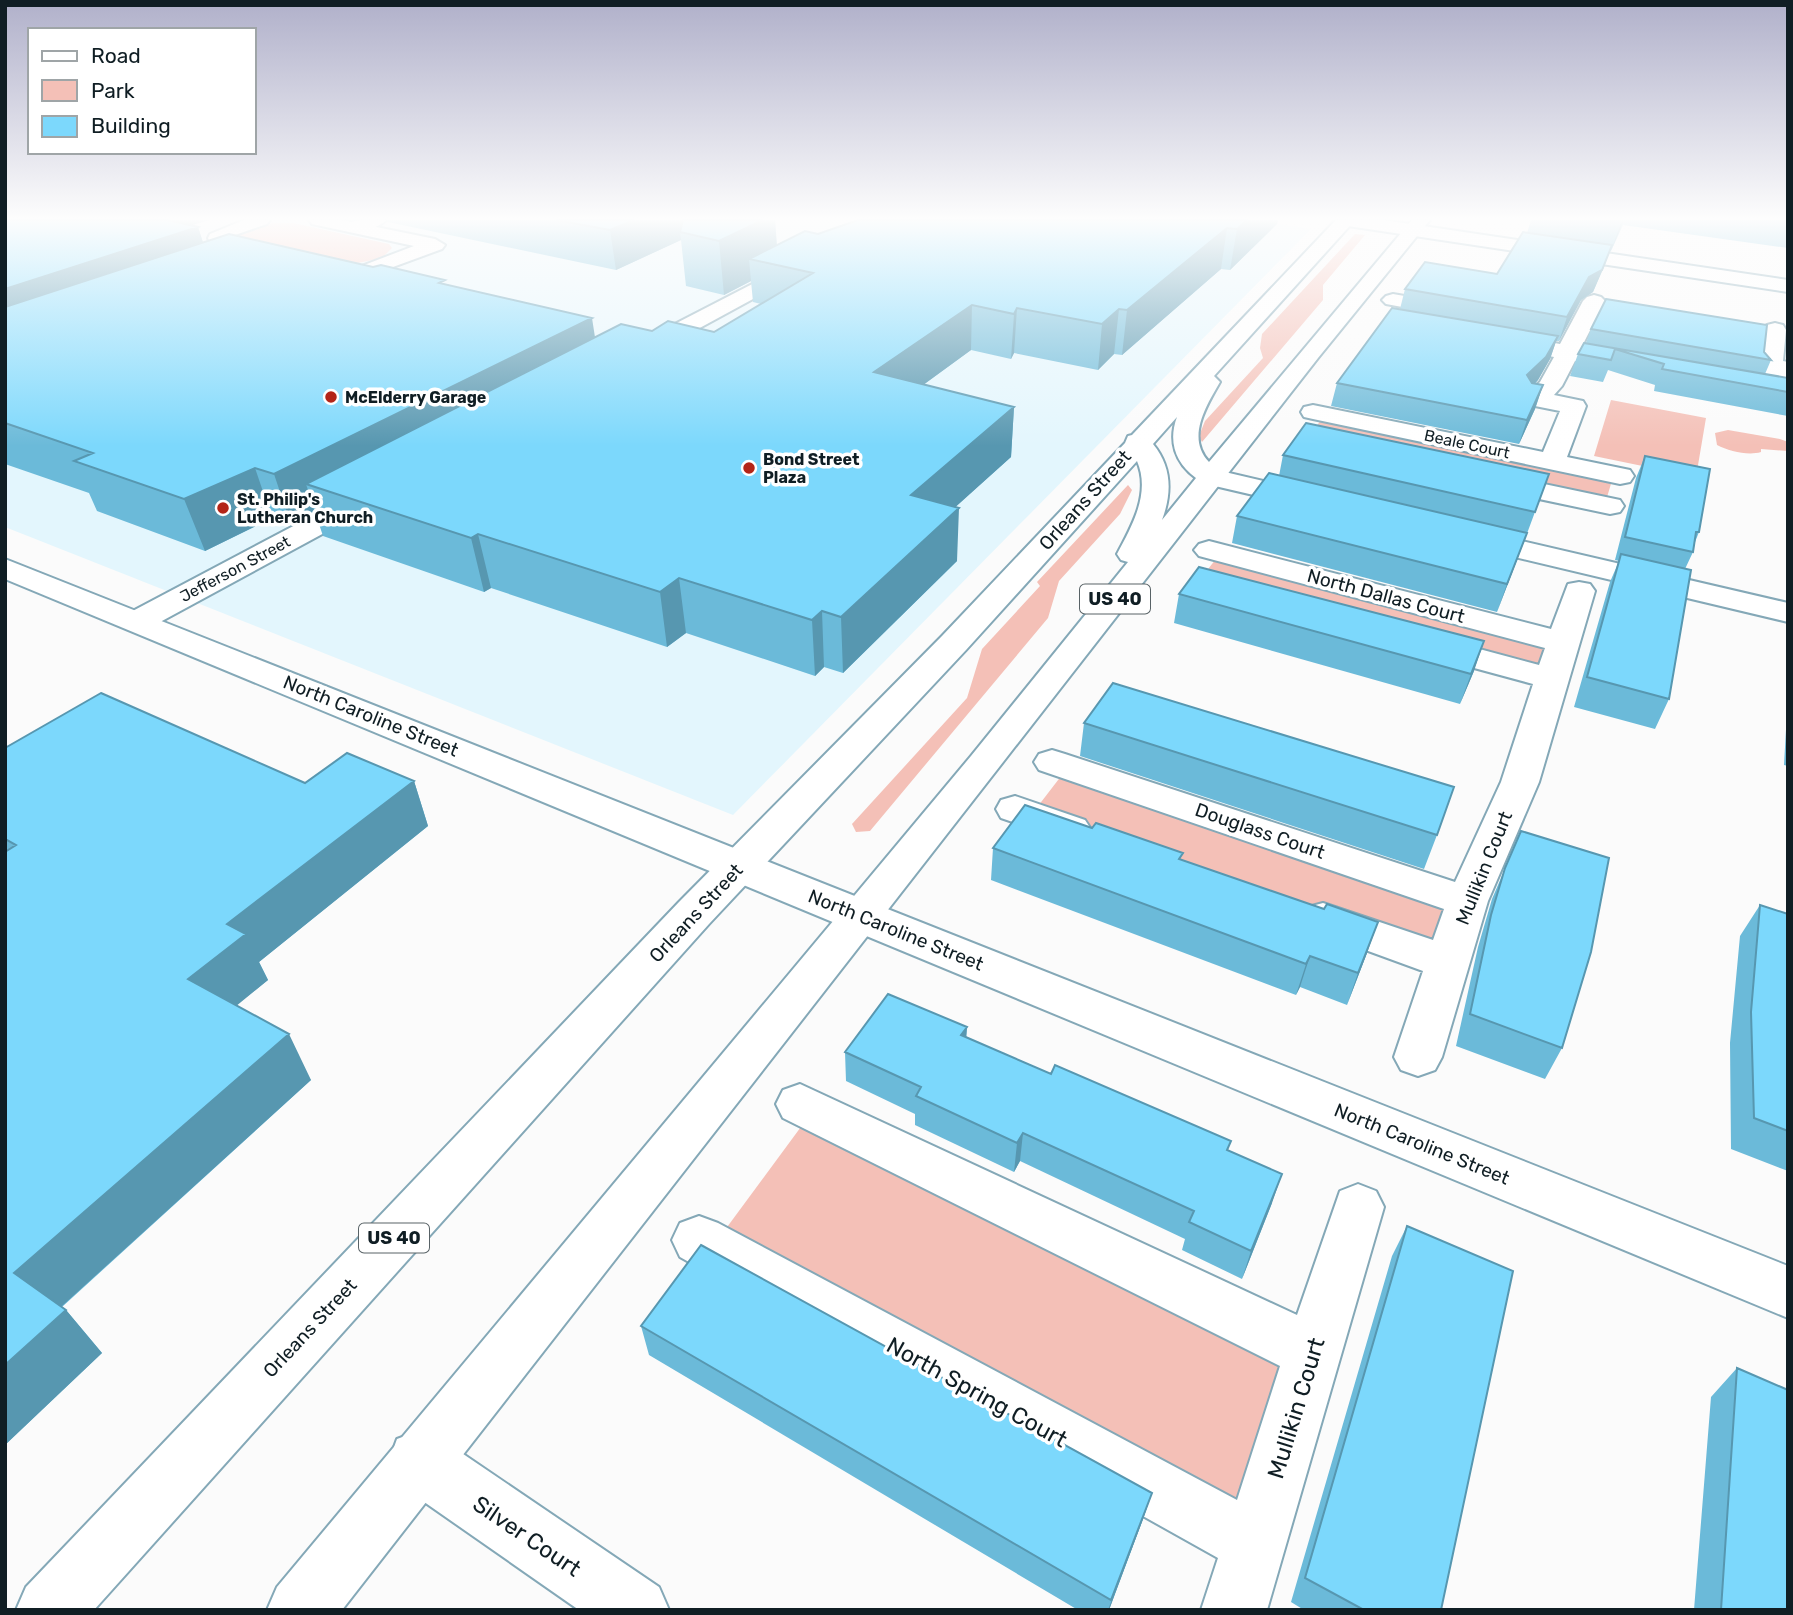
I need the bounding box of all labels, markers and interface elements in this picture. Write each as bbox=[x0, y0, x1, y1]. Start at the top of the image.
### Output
legend bbox=[28, 28, 256, 154]
text: Road bbox=[91, 43, 141, 68]
text: Park bbox=[91, 78, 135, 103]
text: Building bbox=[91, 113, 171, 138]
place label: McElderry Garage bbox=[345, 388, 486, 407]
marker: McElderry Garage bbox=[323, 389, 339, 405]
street label: Beale Court bbox=[1422, 426, 1512, 462]
street label: Orleans Street bbox=[1034, 445, 1136, 555]
place label: Bond Street Plaza bbox=[763, 450, 860, 487]
marker: Bond Street Plaza bbox=[741, 460, 757, 476]
place label: St. Philip's Lutheran Church bbox=[237, 490, 373, 527]
marker: St. Philip's Lutheran Church bbox=[215, 500, 231, 516]
street label: Jefferson Street bbox=[177, 532, 293, 606]
street label: North Dallas Court bbox=[1305, 564, 1468, 628]
road number: US 40 bbox=[1080, 584, 1150, 614]
street label: North Caroline Street bbox=[280, 670, 463, 762]
street label: Douglass Court bbox=[1192, 798, 1328, 864]
street label: Mullikin Court bbox=[1451, 807, 1517, 928]
street label: Orleans Street bbox=[644, 858, 748, 967]
street label: North Caroline Street bbox=[805, 884, 988, 976]
street label: North Caroline Street bbox=[1331, 1098, 1514, 1190]
road number: US 40 bbox=[359, 1224, 429, 1252]
street label: Orleans Street bbox=[258, 1273, 362, 1382]
street label: North Spring Court bbox=[882, 1331, 1072, 1453]
street label: Mullikin Court bbox=[1261, 1334, 1331, 1482]
street label: Silver Court bbox=[468, 1490, 586, 1582]

